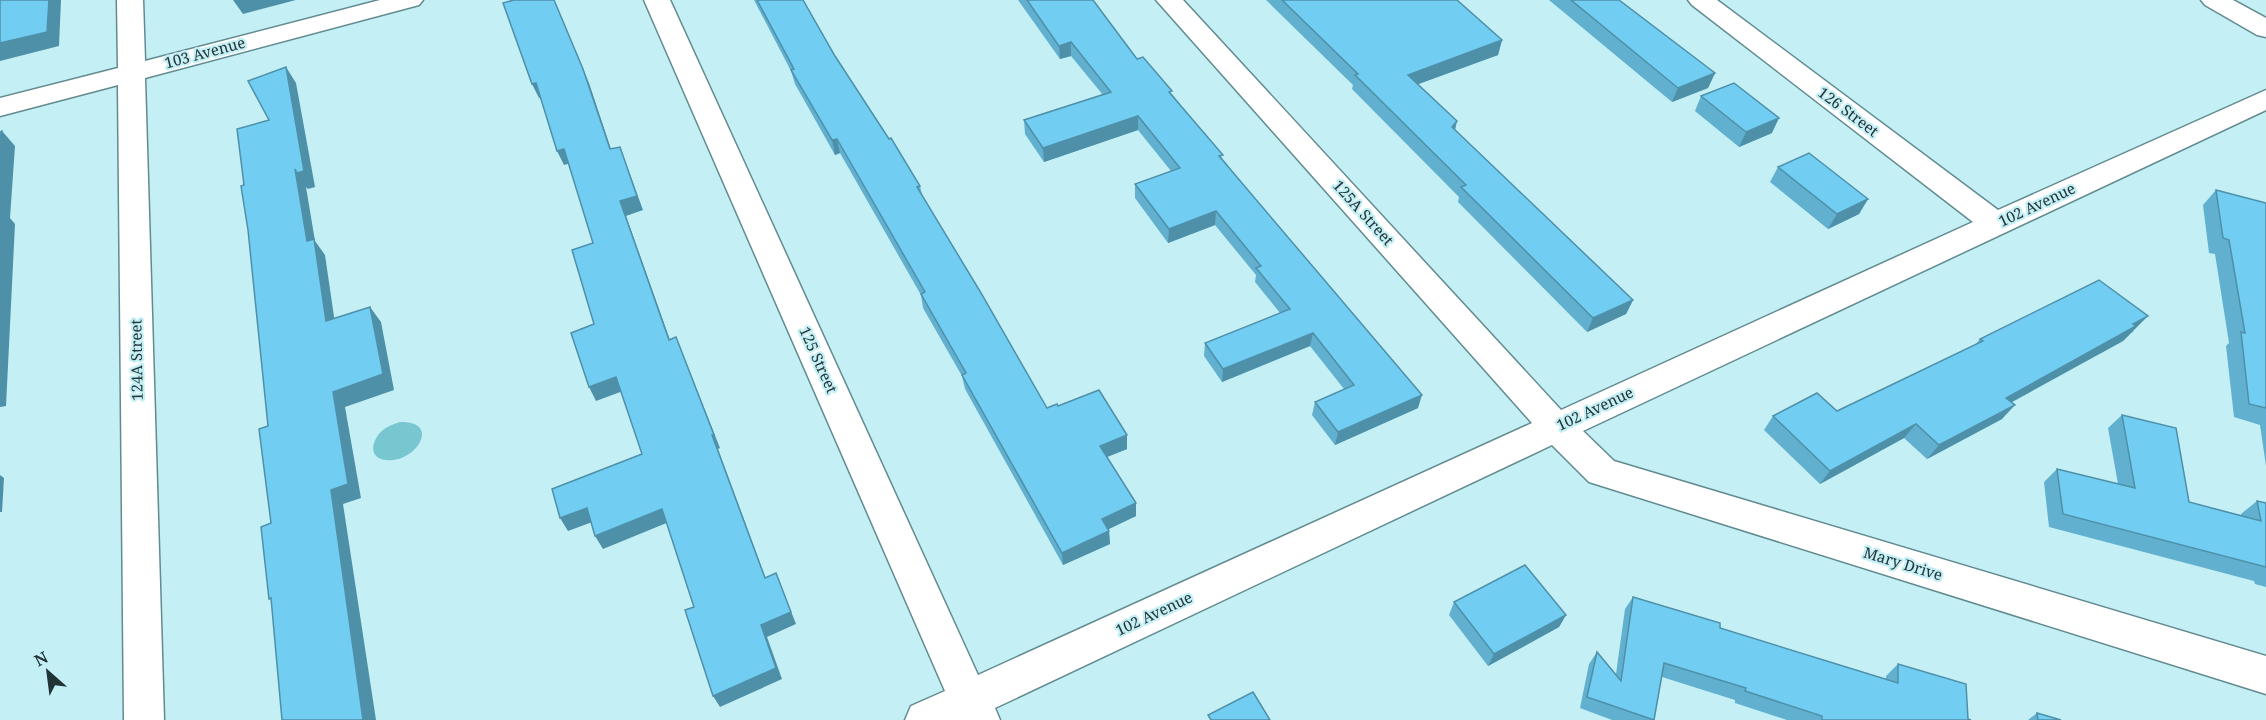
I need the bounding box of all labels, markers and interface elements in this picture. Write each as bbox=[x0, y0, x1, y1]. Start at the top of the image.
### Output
street label: 103 Avenue bbox=[162, 32, 247, 72]
street label: 126 Street bbox=[1814, 82, 1883, 141]
street label: 125A Street bbox=[1329, 175, 1398, 249]
street label: 102 Avenue bbox=[1995, 178, 2078, 231]
street label: 124A Street bbox=[125, 319, 147, 401]
street label: 125 Street bbox=[795, 323, 842, 396]
street label: 102 Avenue bbox=[1553, 382, 1636, 435]
street label: Mary Drive bbox=[1861, 542, 1945, 585]
street label: 102 Avenue bbox=[1112, 587, 1195, 640]
north arrow bbox=[18, 642, 78, 702]
text: N bbox=[30, 646, 52, 671]

